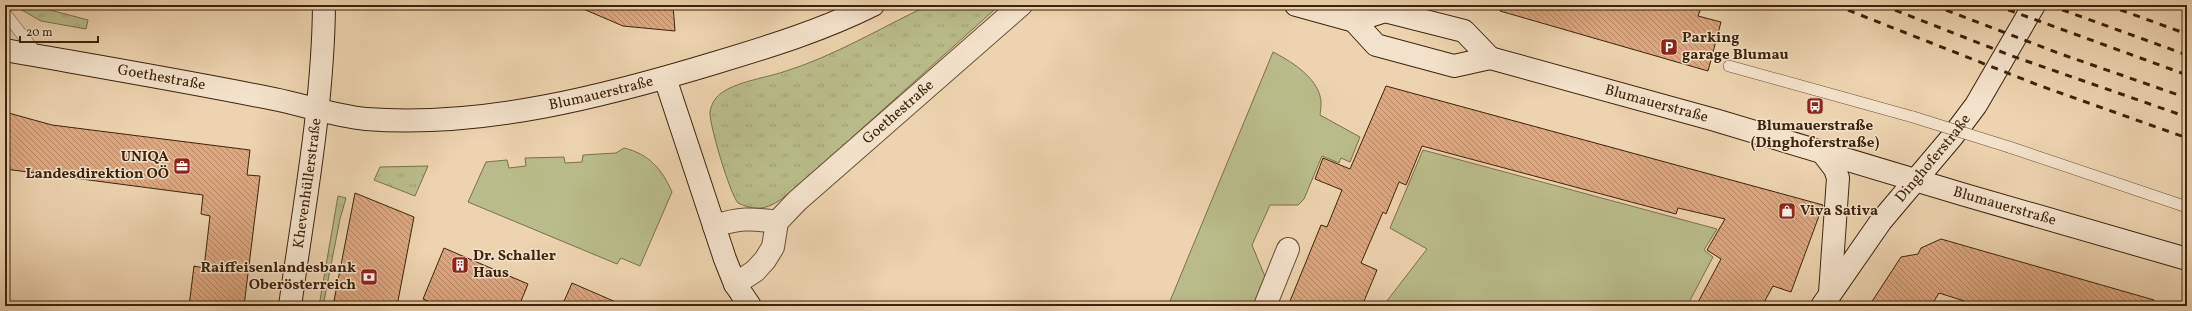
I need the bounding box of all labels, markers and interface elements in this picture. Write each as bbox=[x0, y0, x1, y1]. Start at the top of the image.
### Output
scale bar bbox=[20, 18, 98, 44]
text: 20 m bbox=[26, 25, 53, 41]
place label: Parking garage Blumau bbox=[1682, 28, 1789, 66]
parking icon: Parking garage Blumau bbox=[1659, 37, 1679, 57]
street label: Goethestraße bbox=[116, 59, 207, 96]
street label: Blumauerstraße bbox=[547, 71, 656, 116]
street label: Goethestraße bbox=[858, 75, 939, 150]
street label: Blumauerstraße bbox=[1602, 80, 1711, 128]
bus stop icon: Blumauerstraße (Dinghoferstraße) bbox=[1805, 96, 1825, 116]
street label: Dinghoferstraße bbox=[1890, 110, 1976, 207]
place label: Blumauerstraße (Dinghoferstraße) bbox=[1751, 116, 1879, 154]
street label: Khevenhüllerstraße bbox=[288, 117, 327, 250]
place label: UNIQA Landesdirektion OÖ bbox=[26, 147, 169, 185]
office icon: UNIQA Landesdirektion OÖ bbox=[172, 156, 192, 176]
street label: Blumauerstraße bbox=[1950, 181, 2059, 231]
shop icon: Viva Sativa bbox=[1777, 201, 1797, 221]
place label: Viva Sativa bbox=[1800, 201, 1878, 222]
place label: Dr. Schaller Haus bbox=[473, 246, 556, 284]
building icon: Dr. Schaller Haus bbox=[450, 255, 470, 275]
place label: Raiffeisenlandesbank Oberösterreich bbox=[201, 258, 356, 296]
bank icon: Raiffeisenlandesbank Oberösterreich bbox=[359, 267, 379, 287]

